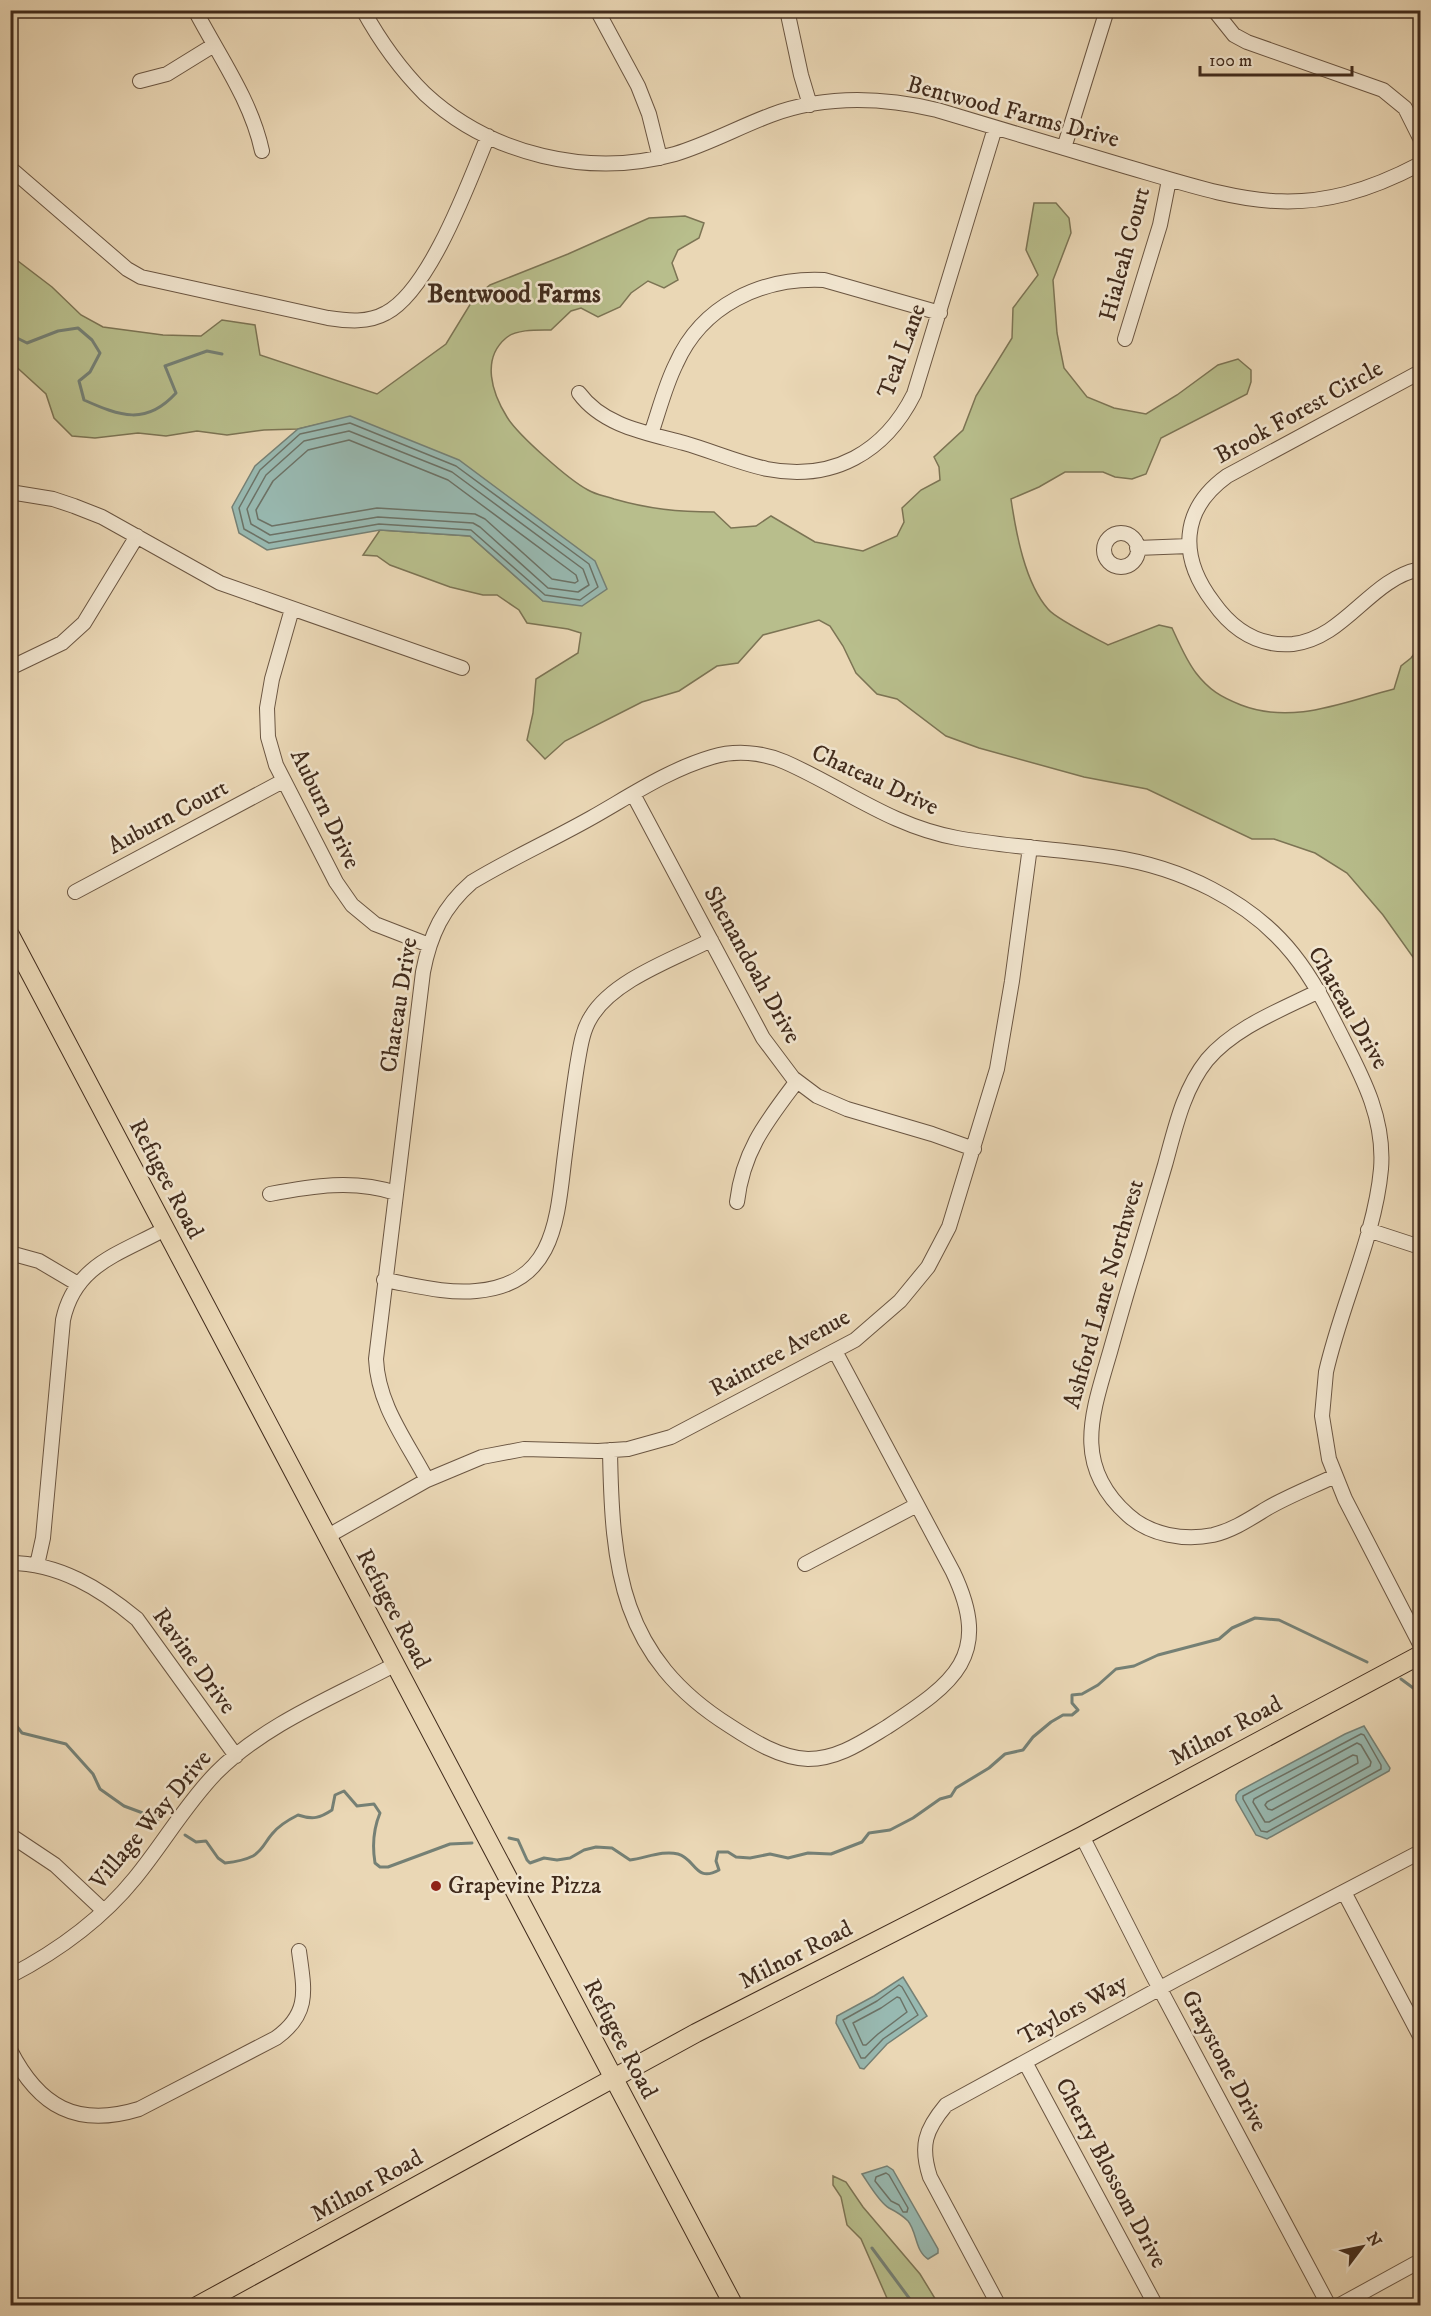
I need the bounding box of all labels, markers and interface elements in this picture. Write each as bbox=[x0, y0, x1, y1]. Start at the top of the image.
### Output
scale bar bbox=[1200, 39, 1352, 77]
text: 100 m bbox=[1209, 50, 1252, 72]
street label: Bentwood Farms Drive bbox=[903, 69, 1123, 155]
street label: Hialeah Court bbox=[1093, 183, 1157, 324]
district label: Bentwood Farms bbox=[427, 278, 601, 311]
street label: Teal Lane bbox=[871, 300, 933, 402]
street label: Brook Forest Circle bbox=[1210, 353, 1388, 471]
street label: Chateau Drive bbox=[807, 738, 943, 823]
street label: Auburn Drive bbox=[283, 744, 367, 874]
street label: Auburn Court bbox=[103, 773, 234, 861]
street label: Shenandoah Drive bbox=[696, 881, 808, 1049]
street label: Chateau Drive bbox=[373, 935, 425, 1075]
street label: Chateau Drive bbox=[1301, 941, 1395, 1075]
street label: Refugee Road bbox=[122, 1114, 210, 1244]
street label: Ashford Lane Northwest bbox=[1057, 1176, 1151, 1412]
street label: Raintree Avenue bbox=[705, 1302, 855, 1404]
street label: Refugee Road bbox=[349, 1544, 437, 1674]
street label: Ravine Drive bbox=[145, 1602, 243, 1720]
street label: Milnor Road bbox=[1165, 1689, 1287, 1773]
street label: Village Way Drive bbox=[83, 1744, 218, 1897]
place label: Grapevine Pizza bbox=[448, 1871, 602, 1901]
marker: Grapevine Pizza bbox=[429, 1879, 443, 1893]
street label: Milnor Road bbox=[734, 1914, 858, 1996]
street label: Taylors Way bbox=[1013, 1968, 1133, 2052]
street label: Refugee Road bbox=[576, 1974, 664, 2104]
street label: Graystone Drive bbox=[1174, 1985, 1274, 2137]
street label: Cherry Blossom Drive bbox=[1048, 2073, 1174, 2273]
street label: Milnor Road bbox=[306, 2143, 428, 2229]
north arrow bbox=[1332, 2217, 1392, 2277]
text: N bbox=[1362, 2229, 1386, 2250]

